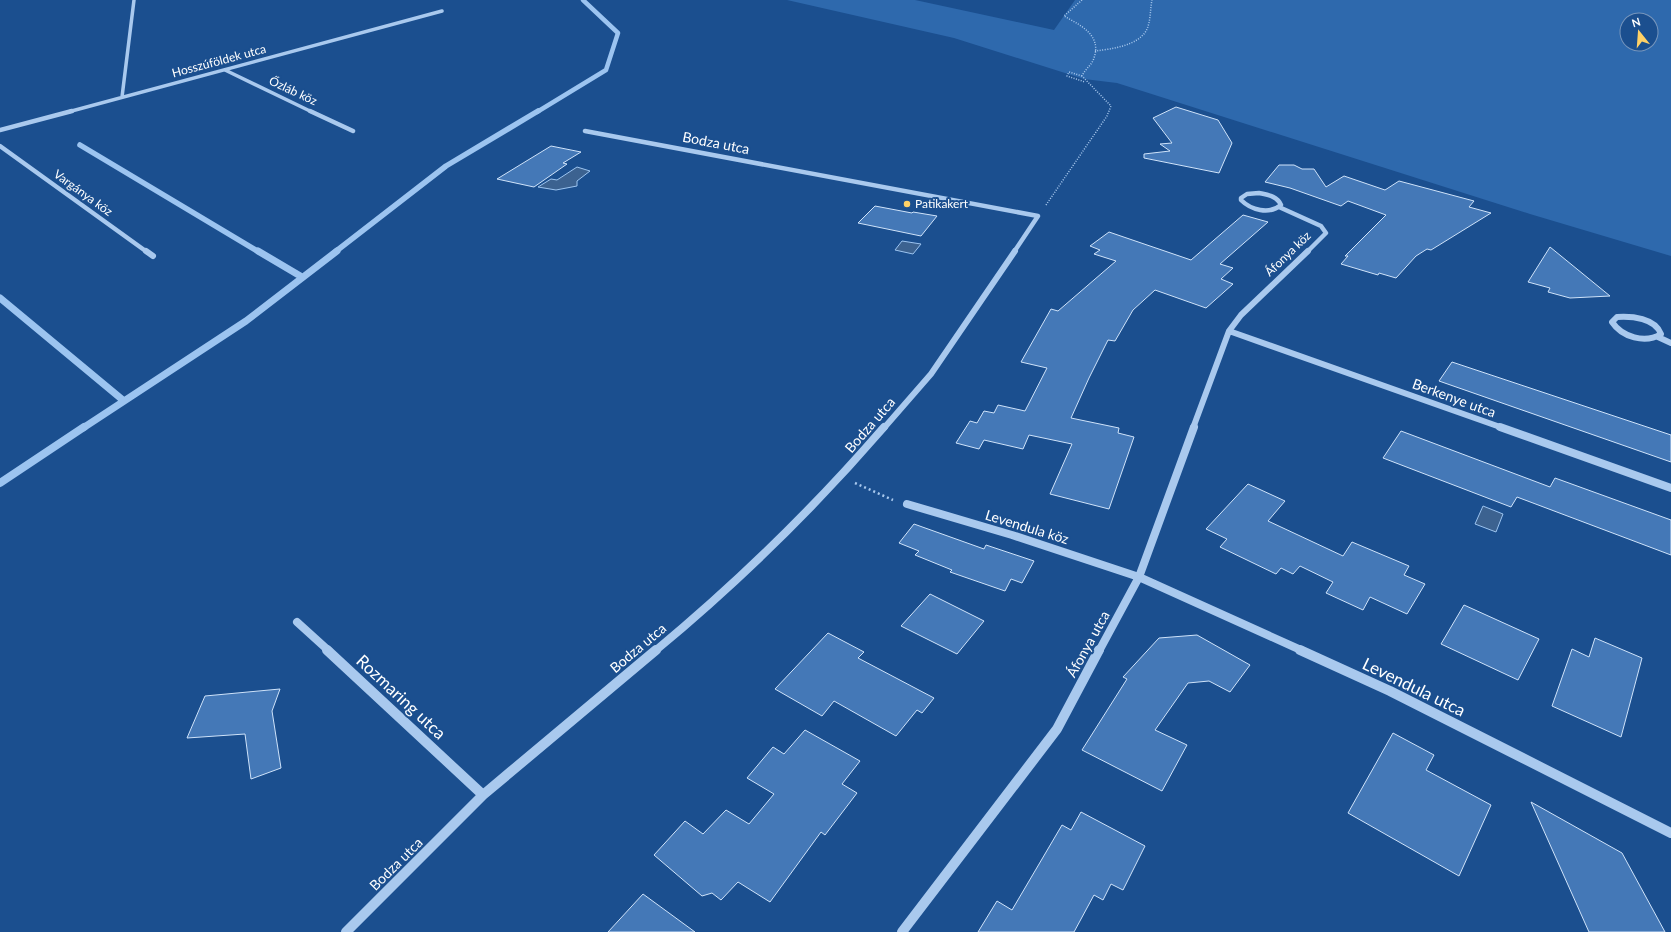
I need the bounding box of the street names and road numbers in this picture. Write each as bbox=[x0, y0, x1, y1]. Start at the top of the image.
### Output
street label: Hosszúföldek utca bbox=[170, 41, 268, 80]
street label: Őzláb köz bbox=[267, 73, 320, 108]
street label: Bodza utca bbox=[681, 128, 751, 157]
street label: Vargánya köz bbox=[51, 166, 116, 219]
street label: Áfonya köz bbox=[1262, 228, 1314, 279]
street label: Berkenye utca bbox=[1410, 375, 1498, 421]
street label: Bodza utca bbox=[841, 393, 898, 456]
street label: Levendula köz bbox=[983, 506, 1071, 547]
street label: Áfonya utca bbox=[1062, 607, 1113, 680]
street label: Bodza utca bbox=[606, 619, 669, 676]
street label: Rozmaring utca bbox=[352, 650, 450, 743]
street label: Levendula utca bbox=[1359, 653, 1469, 720]
street label: Bodza utca bbox=[366, 834, 426, 894]

